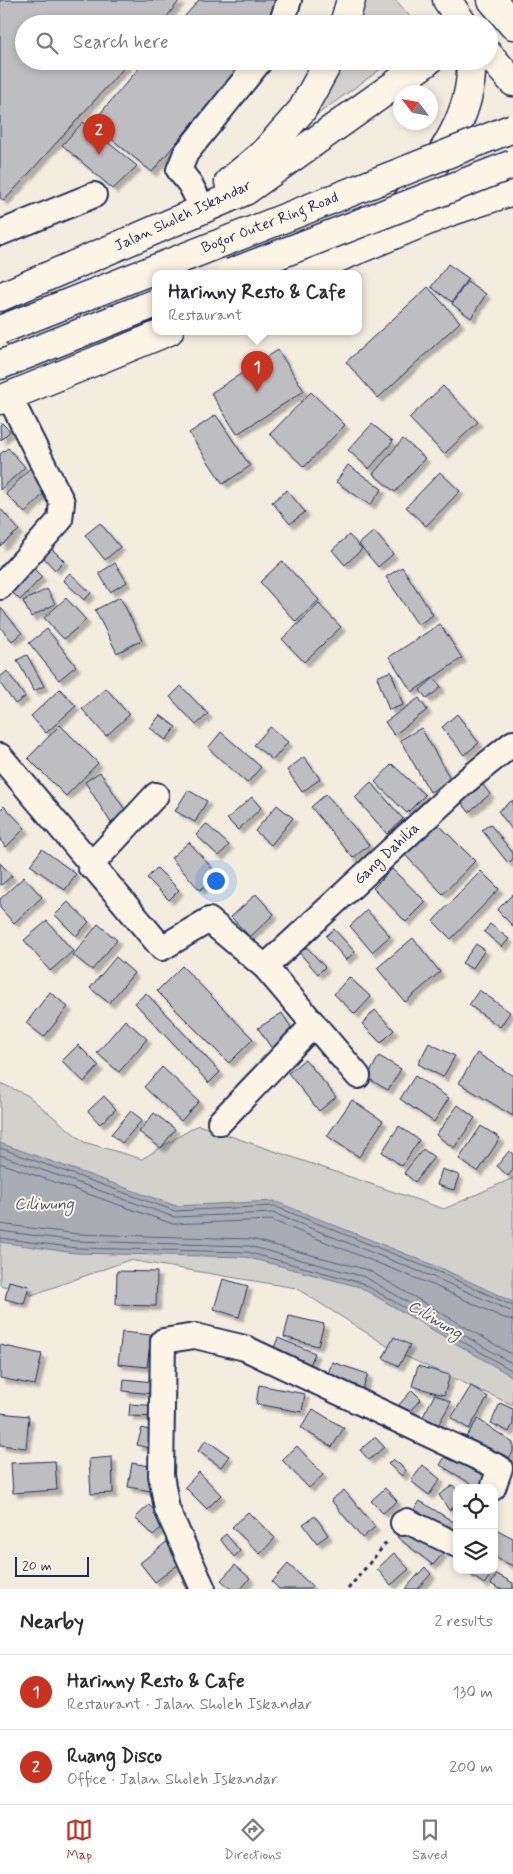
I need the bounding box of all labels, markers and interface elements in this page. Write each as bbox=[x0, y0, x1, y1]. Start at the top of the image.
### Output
search box bbox=[15, 15, 498, 70]
icon: search bbox=[33, 29, 61, 57]
text: Search here bbox=[73, 30, 169, 55]
north arrow bbox=[393, 85, 438, 130]
pin: 2 bbox=[83, 114, 115, 155]
street label: Jalan Sholeh Iskandar bbox=[111, 176, 255, 256]
street label: Bogor Outer Ring Road bbox=[199, 188, 342, 259]
popup bbox=[152, 270, 362, 335]
text: Harinny Resto & Cafe bbox=[168, 280, 346, 305]
text: Restaurant bbox=[168, 305, 243, 326]
pin: 1 bbox=[241, 351, 273, 392]
street label: Gang Dahilia bbox=[350, 818, 425, 890]
your location bbox=[203, 868, 229, 894]
water label: Ciliwung bbox=[14, 1194, 75, 1217]
water label: Ciliwung bbox=[403, 1296, 467, 1346]
map controls bbox=[453, 1484, 498, 1574]
button: locate bbox=[453, 1484, 498, 1529]
button: layers bbox=[453, 1529, 498, 1574]
scale bar bbox=[15, 1554, 89, 1577]
text: 20 m bbox=[22, 1557, 52, 1575]
text: Nearby bbox=[20, 1608, 84, 1636]
text: 2 results bbox=[435, 1611, 493, 1632]
text: Harinny Resto & Cafe bbox=[67, 1669, 245, 1694]
text: 1 bbox=[32, 1682, 40, 1703]
text: 130 m bbox=[452, 1682, 493, 1703]
text: Restaurant · Jalan Sholeh Iskandar bbox=[67, 1694, 312, 1715]
text: Ruang Disco bbox=[67, 1744, 162, 1769]
text: 2 bbox=[32, 1757, 40, 1778]
text: 200 m bbox=[449, 1757, 493, 1778]
text: Office · Jalan Sholeh Iskandar bbox=[67, 1769, 278, 1790]
tab: Map bbox=[65, 1816, 93, 1864]
tab: Directions bbox=[224, 1816, 282, 1864]
tab: Saved bbox=[412, 1816, 448, 1864]

